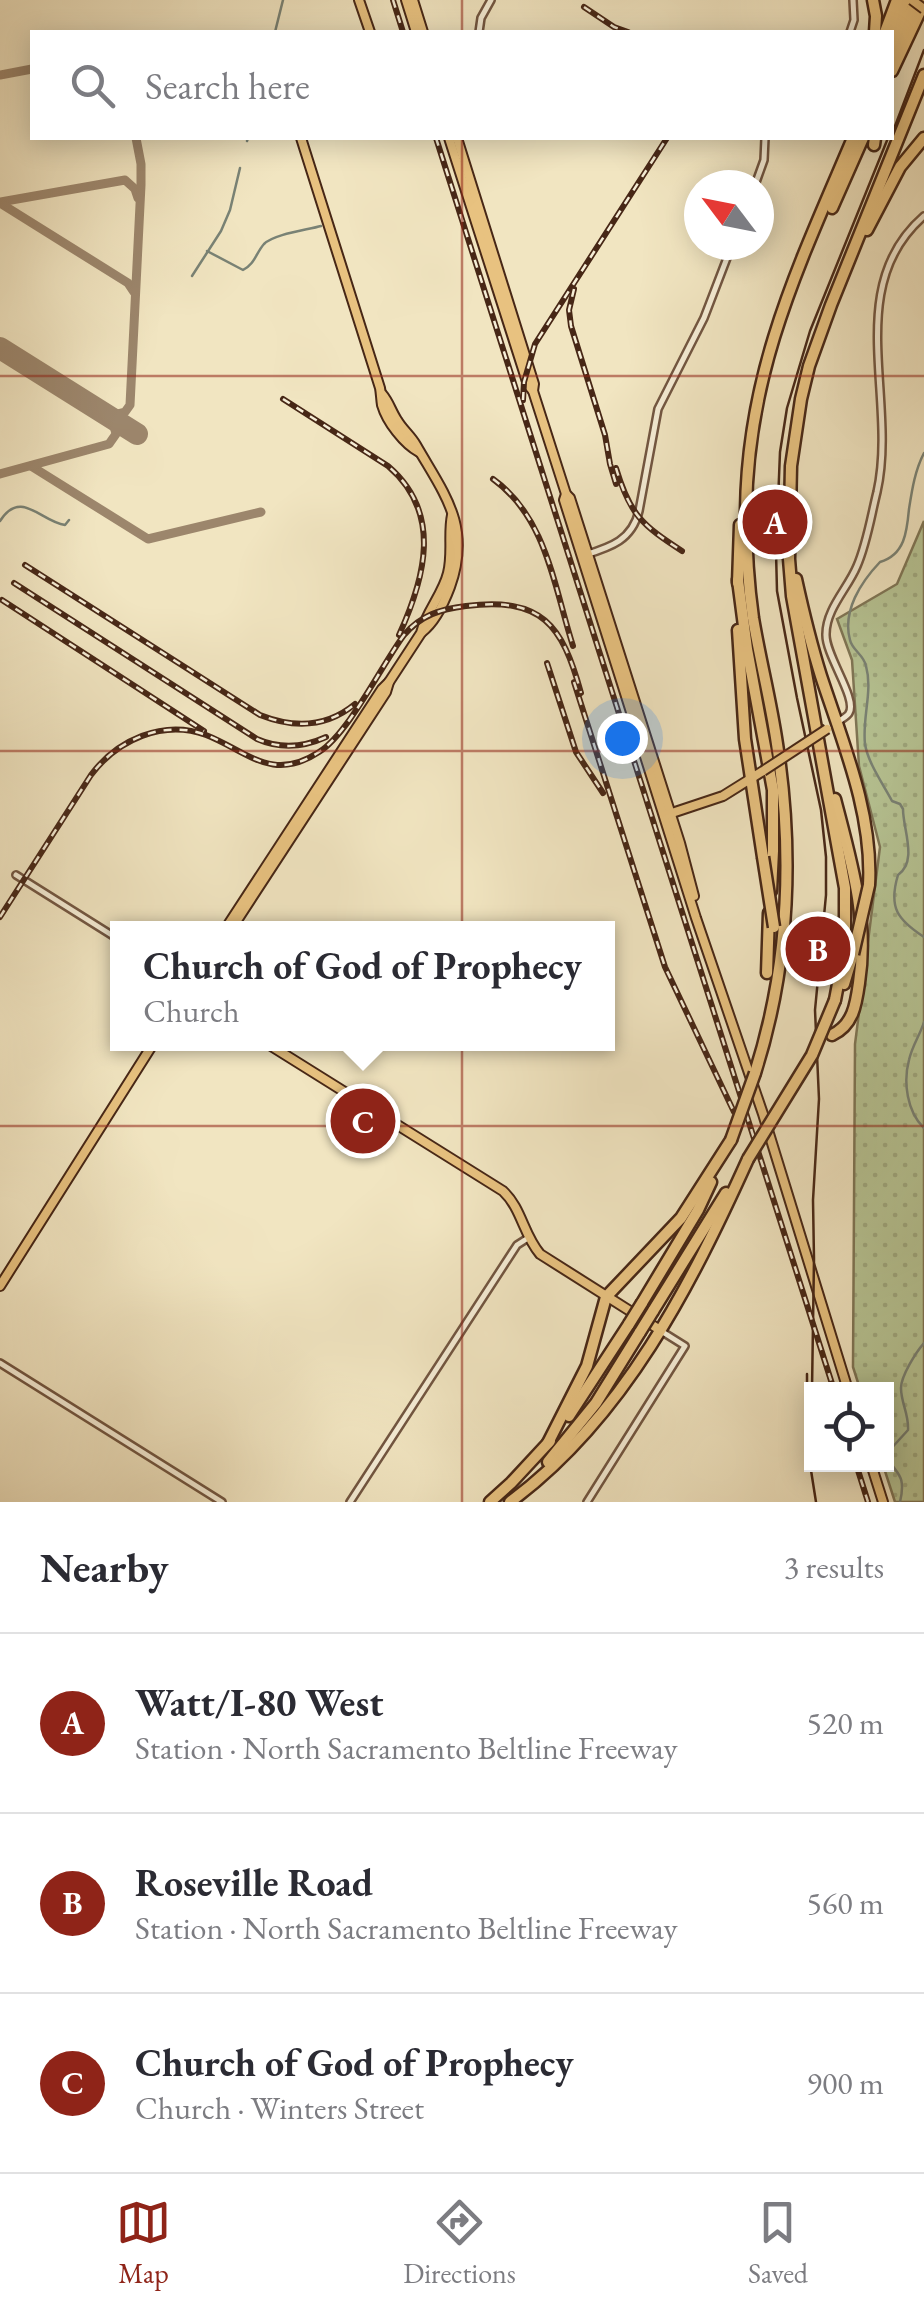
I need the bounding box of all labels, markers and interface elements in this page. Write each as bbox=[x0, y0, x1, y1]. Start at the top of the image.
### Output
search box bbox=[30, 30, 894, 140]
icon: search bbox=[65, 58, 120, 113]
text: Search here bbox=[145, 61, 310, 110]
north arrow bbox=[684, 170, 774, 260]
pin: A bbox=[742, 484, 808, 560]
your location bbox=[597, 713, 648, 764]
pin: B bbox=[786, 912, 850, 986]
popup bbox=[110, 921, 615, 1051]
text: Church of God of Prophecy bbox=[143, 941, 582, 990]
text: Church bbox=[143, 990, 239, 1032]
pin: C bbox=[330, 1084, 396, 1158]
map controls bbox=[804, 1382, 894, 1472]
button: locate bbox=[804, 1382, 894, 1472]
text: Nearby bbox=[40, 1540, 169, 1595]
text: 3 results bbox=[784, 1546, 884, 1588]
text: Watt/I-80 West bbox=[135, 1678, 383, 1727]
text: A bbox=[61, 1702, 84, 1744]
text: 520 m bbox=[807, 1702, 884, 1744]
text: Station · North Sacramento Beltline Freeway bbox=[135, 1727, 677, 1769]
text: Roseville Road bbox=[135, 1858, 373, 1907]
text: B bbox=[62, 1882, 83, 1924]
text: 560 m bbox=[807, 1882, 884, 1924]
text: Station · North Sacramento Beltline Freeway bbox=[135, 1907, 677, 1949]
text: Church of God of Prophecy bbox=[135, 2038, 574, 2087]
text: C bbox=[61, 2062, 84, 2104]
text: 900 m bbox=[807, 2062, 884, 2104]
text: Church · Winters Street bbox=[135, 2087, 424, 2129]
tab: Map bbox=[116, 2195, 171, 2291]
tab: Directions bbox=[403, 2195, 516, 2291]
tab: Saved bbox=[748, 2195, 808, 2291]

